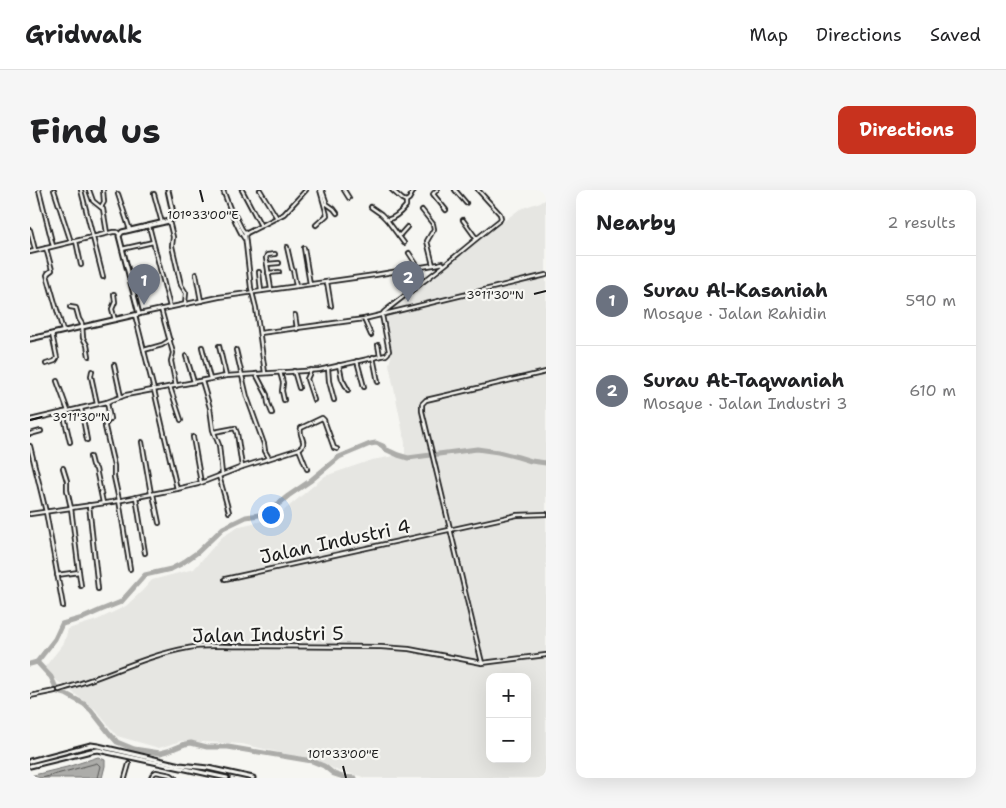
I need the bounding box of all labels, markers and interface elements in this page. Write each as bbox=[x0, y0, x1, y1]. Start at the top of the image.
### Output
text: Gridwalk bbox=[25, 19, 142, 51]
text: Map bbox=[750, 23, 788, 47]
text: Directions bbox=[816, 23, 902, 47]
text: Saved bbox=[930, 23, 981, 47]
button: Directions bbox=[838, 106, 976, 154]
text: Find us bbox=[30, 107, 161, 154]
text: 101°33'00"E bbox=[167, 207, 239, 223]
text: Nearby bbox=[596, 209, 676, 237]
text: 2 results bbox=[887, 212, 956, 233]
pin: 2 bbox=[392, 261, 424, 302]
pin: 1 bbox=[128, 264, 160, 305]
text: Surau Al-Kasaniah bbox=[643, 278, 828, 303]
text: 3°11'30"N bbox=[466, 287, 524, 303]
text: 1 bbox=[608, 290, 616, 311]
text: 590 m bbox=[906, 290, 956, 311]
text: Mosque · Jalan Rahidin bbox=[643, 303, 827, 324]
text: Surau At-Taqwaniah bbox=[643, 368, 844, 393]
text: 2 bbox=[606, 380, 618, 401]
text: 610 m bbox=[909, 380, 956, 401]
text: Mosque · Jalan Industri 3 bbox=[643, 393, 847, 414]
text: 3°11'30"N bbox=[52, 409, 110, 425]
your location bbox=[258, 502, 284, 528]
street label: Jalan Industri 4 bbox=[258, 513, 413, 570]
street label: Jalan Industri 5 bbox=[192, 621, 344, 648]
map controls bbox=[486, 673, 531, 763]
button: + bbox=[486, 673, 531, 718]
button: − bbox=[486, 718, 531, 763]
text: 101°33'00"E bbox=[307, 746, 379, 762]

